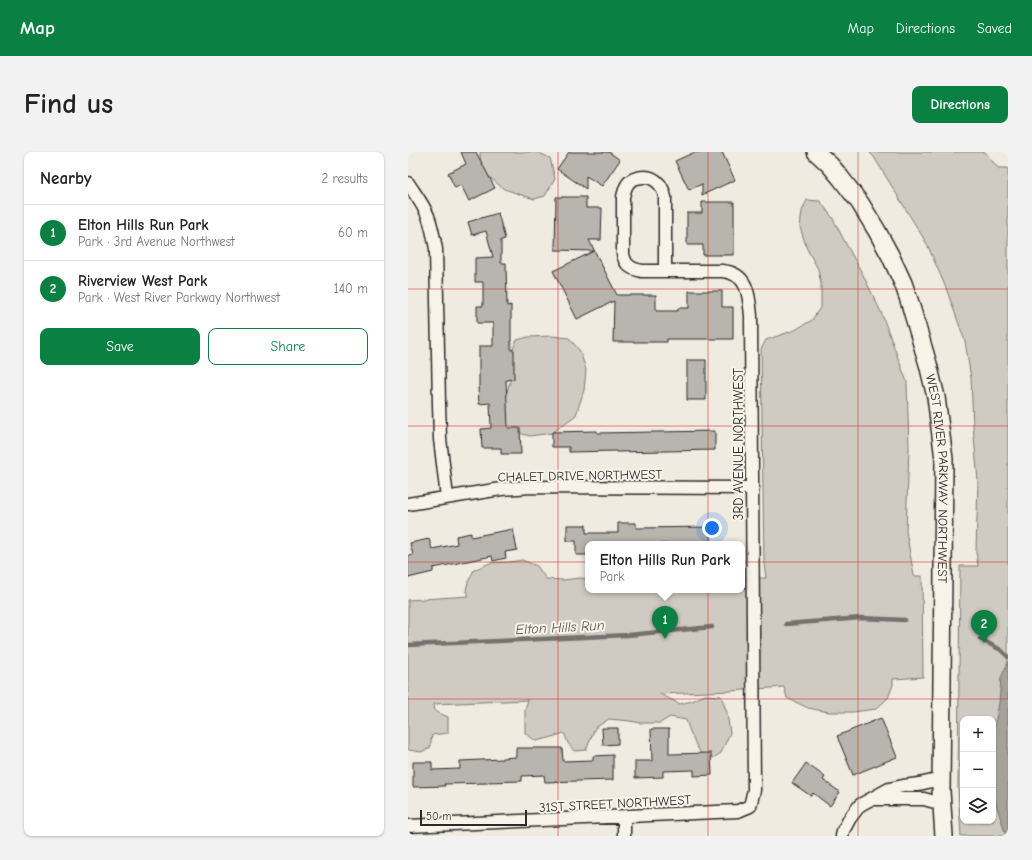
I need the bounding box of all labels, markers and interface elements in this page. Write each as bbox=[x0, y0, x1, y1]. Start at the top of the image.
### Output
text: Map bbox=[20, 17, 55, 39]
text: Map bbox=[847, 20, 874, 37]
text: Directions bbox=[896, 20, 955, 37]
text: Saved bbox=[977, 20, 1012, 37]
button: Directions bbox=[912, 86, 1008, 123]
text: Find us bbox=[24, 88, 113, 120]
text: Nearby bbox=[40, 169, 91, 188]
text: 2 results bbox=[321, 171, 368, 186]
text: Elton Hills Run Park bbox=[78, 216, 209, 234]
text: 1 bbox=[50, 225, 56, 240]
text: 60 m bbox=[338, 225, 368, 240]
text: Park · 3rd Avenue Northwest bbox=[78, 234, 235, 249]
text: Riverview West Park bbox=[78, 272, 207, 290]
text: 2 bbox=[50, 281, 56, 296]
text: 140 m bbox=[334, 281, 368, 296]
text: Park · West River Parkway Northwest bbox=[78, 290, 280, 305]
button: Save bbox=[40, 328, 200, 365]
button: Share bbox=[208, 328, 368, 365]
street label: 3RD AVENUE NORTHWEST bbox=[731, 368, 746, 520]
street label: WEST RIVER PARKWAY NORTHWEST bbox=[923, 373, 951, 584]
street label: CHALET DRIVE NORTHWEST bbox=[498, 467, 663, 484]
your location bbox=[702, 518, 722, 538]
popup bbox=[585, 541, 745, 593]
text: Elton Hills Run Park bbox=[600, 551, 730, 569]
text: Park bbox=[600, 569, 625, 584]
pin: 1 bbox=[652, 606, 678, 639]
pin: 2 bbox=[971, 610, 997, 643]
water label: Elton Hills Run bbox=[515, 617, 605, 638]
map controls bbox=[960, 716, 996, 824]
button: + bbox=[960, 716, 996, 752]
button: − bbox=[960, 752, 996, 788]
button: layers bbox=[960, 788, 996, 824]
street label: 31ST STREET NORTHWEST bbox=[539, 792, 692, 815]
scale bar bbox=[420, 808, 527, 827]
text: 50 m bbox=[426, 810, 451, 823]

